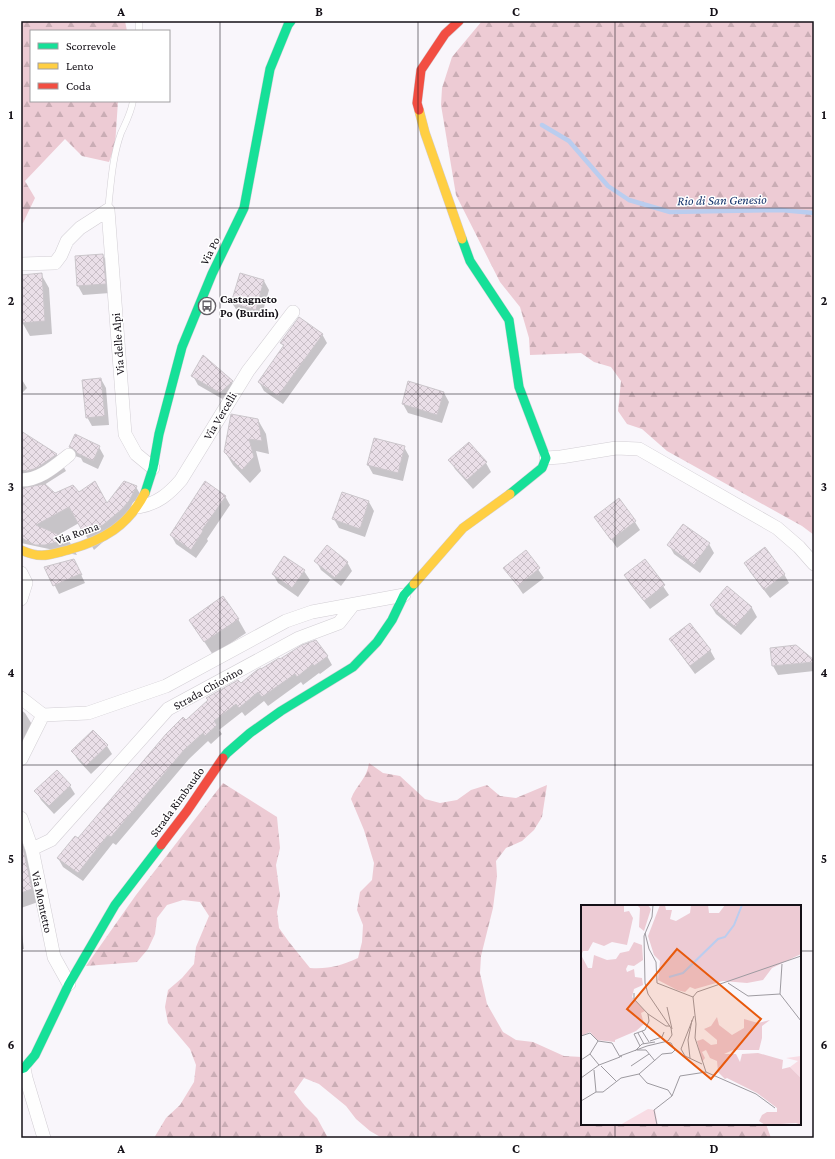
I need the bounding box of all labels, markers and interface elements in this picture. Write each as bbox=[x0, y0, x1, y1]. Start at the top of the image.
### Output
text: A bbox=[116, 4, 125, 19]
text: B bbox=[315, 4, 323, 19]
text: C bbox=[512, 4, 520, 19]
text: D bbox=[710, 4, 719, 19]
legend bbox=[30, 30, 170, 102]
text: Scorrevole bbox=[66, 39, 116, 53]
text: Lento bbox=[66, 59, 94, 73]
text: Coda bbox=[66, 79, 91, 93]
text: 1 bbox=[9, 107, 14, 122]
text: 1 bbox=[822, 107, 827, 122]
water label: Rio di San Genesio bbox=[677, 192, 767, 208]
street label: Via Po bbox=[197, 235, 223, 267]
place label: Castagneto Po (Burdin) bbox=[220, 292, 279, 320]
text: 2 bbox=[8, 293, 15, 308]
text: 2 bbox=[821, 293, 828, 308]
bus stop icon: Castagneto Po (Burdin) bbox=[197, 296, 217, 316]
street label: Via delle Alpi bbox=[109, 312, 127, 376]
street label: Via Vercelli bbox=[200, 390, 240, 442]
text: 3 bbox=[8, 479, 14, 494]
text: 3 bbox=[821, 479, 827, 494]
street label: Via Roma bbox=[53, 519, 101, 547]
street label: Strada Chiovino bbox=[171, 663, 245, 713]
text: 4 bbox=[7, 665, 15, 680]
text: 4 bbox=[820, 665, 828, 680]
street label: Strada Rimbaudo bbox=[147, 764, 207, 840]
text: 5 bbox=[8, 851, 14, 866]
text: 5 bbox=[821, 851, 827, 866]
street label: Via Montetto bbox=[29, 870, 55, 934]
inset map bbox=[581, 905, 801, 1125]
text: 6 bbox=[7, 1037, 15, 1052]
text: 6 bbox=[820, 1037, 828, 1052]
text: A bbox=[116, 1141, 125, 1156]
text: B bbox=[315, 1141, 323, 1156]
text: C bbox=[512, 1141, 520, 1156]
text: D bbox=[710, 1141, 719, 1156]

